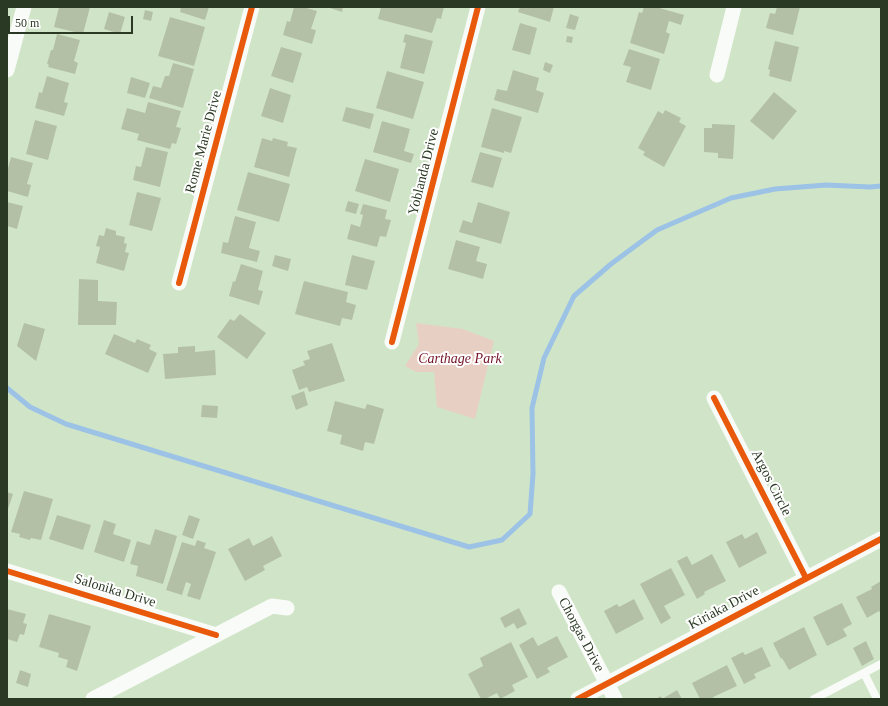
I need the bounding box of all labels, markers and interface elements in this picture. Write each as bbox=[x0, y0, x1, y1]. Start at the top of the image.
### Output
scale bar bbox=[10, 8, 135, 34]
text: 50 m bbox=[15, 16, 39, 30]
street label: Rome Marie Drive bbox=[182, 89, 226, 195]
street label: Yoblanda Drive bbox=[405, 127, 443, 217]
park label: Carthage Park bbox=[418, 351, 502, 367]
street label: Argos Circle bbox=[747, 447, 795, 519]
street label: Salonika Drive bbox=[72, 571, 158, 611]
street label: Kiriaka Drive bbox=[686, 582, 762, 634]
street label: Chorgas Drive bbox=[554, 595, 608, 675]

